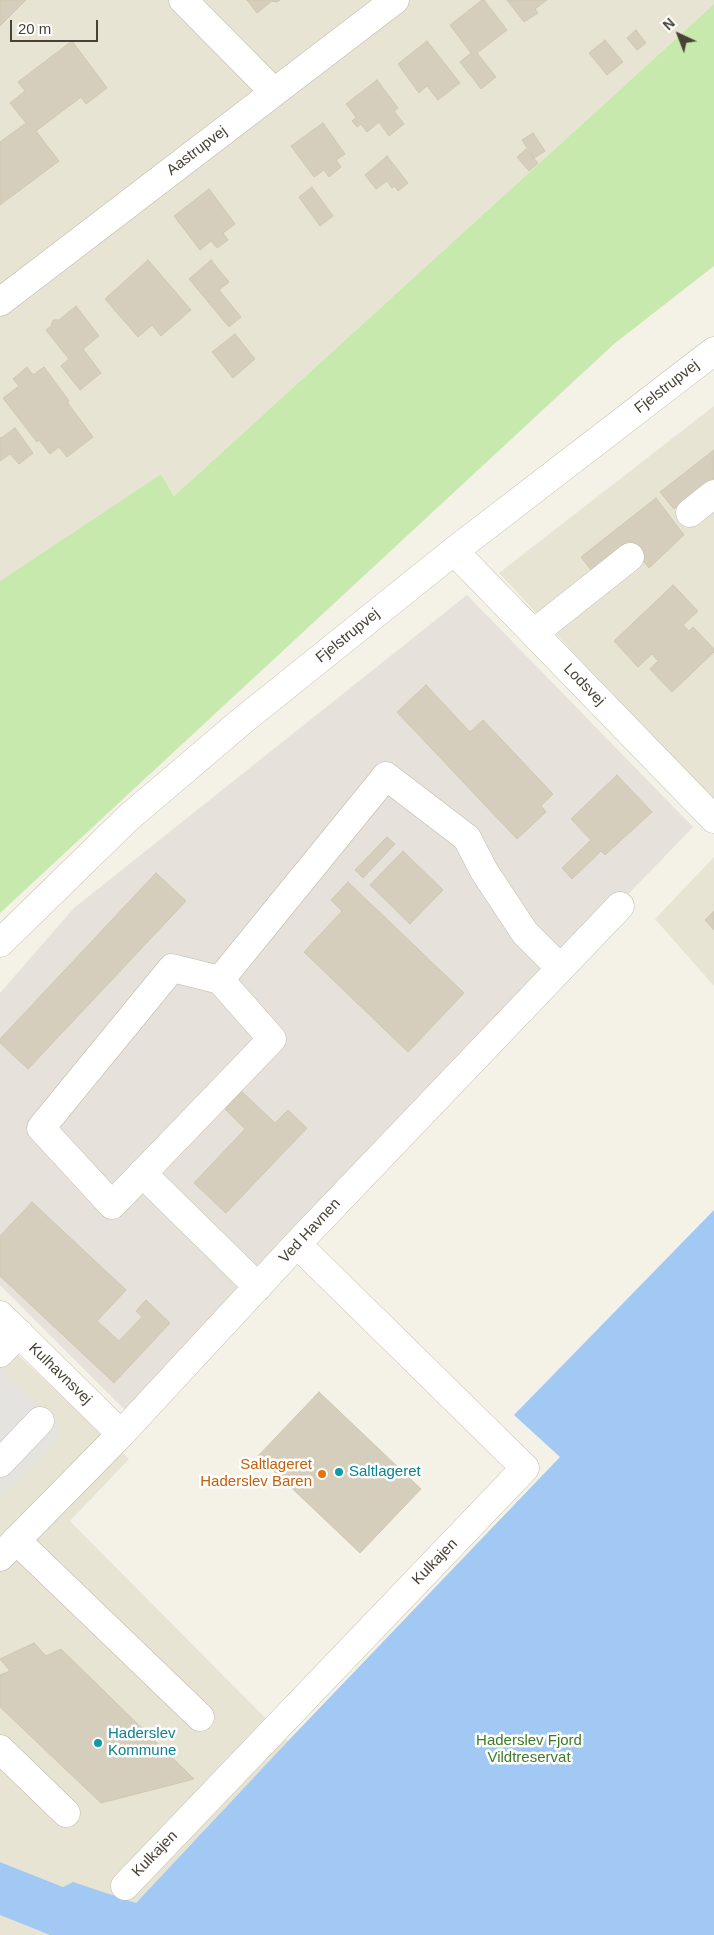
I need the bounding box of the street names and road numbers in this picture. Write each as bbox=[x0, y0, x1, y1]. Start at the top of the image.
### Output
street label: Aastrupvej bbox=[163, 122, 231, 180]
street label: Fjelstrupvej bbox=[631, 356, 703, 418]
street label: Fjelstrupvej bbox=[313, 605, 383, 667]
street label: Lodsvej bbox=[560, 660, 608, 710]
street label: Ved Havnen bbox=[276, 1195, 344, 1267]
street label: Kulhavnsvej bbox=[25, 1339, 95, 1409]
street label: Kulkajen bbox=[409, 1535, 461, 1589]
street label: Kulkajen bbox=[129, 1827, 181, 1881]

